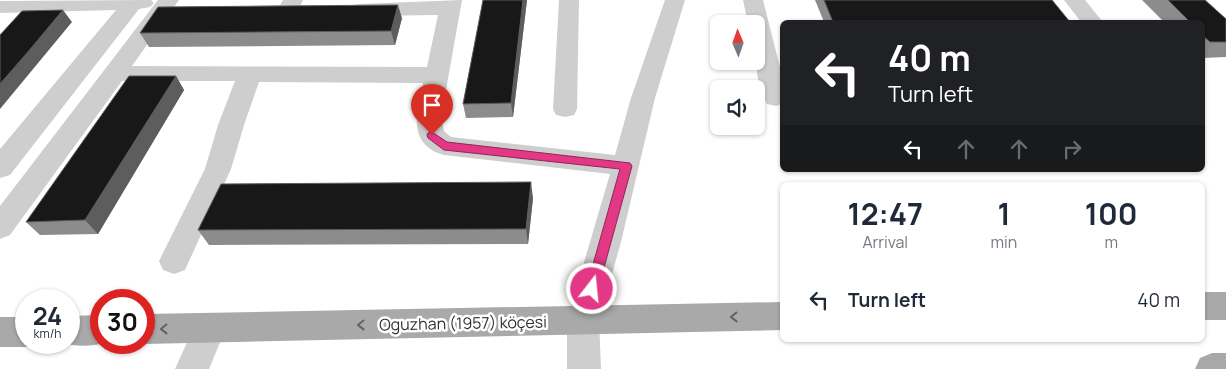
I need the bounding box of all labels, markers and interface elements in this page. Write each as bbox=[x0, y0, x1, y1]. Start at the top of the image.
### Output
north arrow bbox=[710, 15, 765, 70]
map controls bbox=[710, 15, 765, 135]
text: 40 m bbox=[888, 34, 971, 82]
icon: left bbox=[805, 40, 870, 105]
text: Turn left bbox=[888, 79, 973, 109]
button: sound bbox=[710, 80, 765, 135]
pin bbox=[411, 84, 453, 135]
icon: arrive bbox=[418, 91, 446, 119]
icon: left bbox=[899, 135, 927, 163]
icon: ahead bbox=[952, 135, 980, 163]
icon: ahead bbox=[1005, 135, 1033, 163]
icon: right bbox=[1058, 135, 1086, 163]
text: 12:47 bbox=[848, 193, 923, 234]
text: 1 bbox=[997, 193, 1011, 234]
text: 100 bbox=[1085, 193, 1137, 234]
text: Arrival bbox=[862, 231, 908, 253]
text: min bbox=[991, 231, 1017, 253]
text: m bbox=[1104, 231, 1118, 253]
position arrow bbox=[565, 262, 617, 314]
icon: left bbox=[805, 286, 833, 314]
text: Turn left bbox=[848, 287, 926, 313]
text: 40 m bbox=[1137, 287, 1180, 313]
speed limit sign: 30 bbox=[90, 289, 155, 354]
text: 24 bbox=[33, 298, 62, 333]
street label: Oguzhan (1957) köçesi bbox=[379, 311, 547, 335]
one-way arrow bbox=[730, 312, 738, 322]
one-way arrow bbox=[357, 320, 365, 330]
one-way arrow bbox=[160, 324, 168, 334]
text: km/h bbox=[34, 325, 61, 342]

